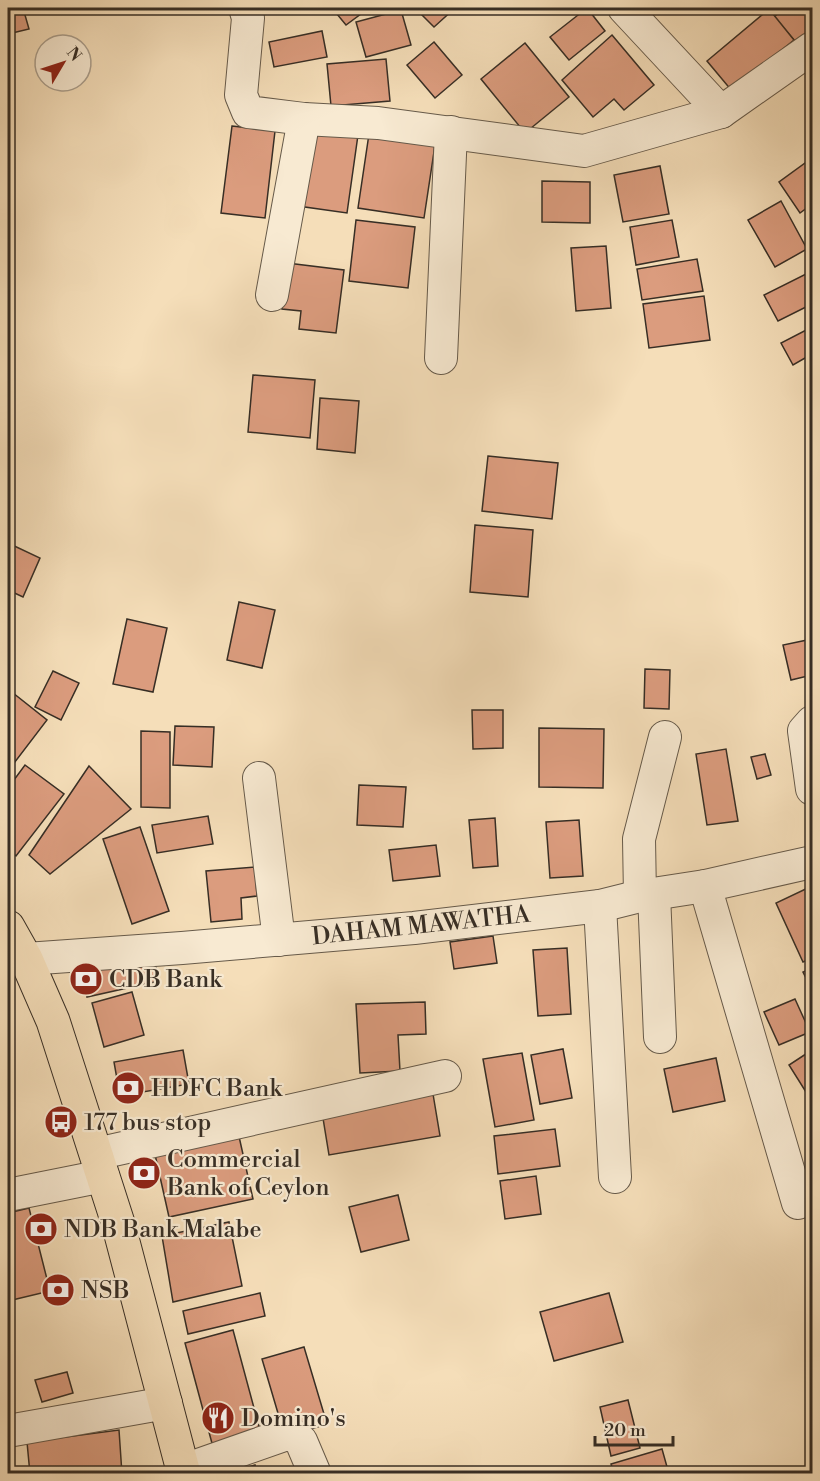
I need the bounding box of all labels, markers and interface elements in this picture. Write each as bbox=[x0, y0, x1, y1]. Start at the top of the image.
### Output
north arrow bbox=[33, 33, 93, 93]
text: N bbox=[62, 43, 86, 66]
street label: DAHAM MAWATHA bbox=[311, 900, 532, 952]
bank icon: CDB Bank bbox=[68, 961, 104, 997]
place label: CDB Bank bbox=[109, 965, 223, 995]
bank icon: HDFC Bank bbox=[110, 1070, 146, 1106]
place label: HDFC Bank bbox=[151, 1074, 283, 1104]
bus stop icon: 177 bus stop bbox=[43, 1104, 79, 1140]
place label: 177 bus stop bbox=[84, 1108, 211, 1138]
place label: Commercial Bank of Ceylon bbox=[166, 1145, 330, 1203]
bank icon: Commercial Bank of Ceylon bbox=[126, 1155, 162, 1191]
bank icon: NDB Bank Malabe bbox=[23, 1211, 59, 1247]
place label: NDB Bank Malabe bbox=[64, 1215, 262, 1245]
bank icon: NSB bbox=[40, 1272, 76, 1308]
place label: NSB bbox=[81, 1276, 130, 1306]
restaurant icon: Domino's bbox=[200, 1400, 236, 1436]
place label: Domino's bbox=[241, 1404, 346, 1434]
scale bar bbox=[595, 1409, 673, 1447]
text: 20 m bbox=[604, 1419, 646, 1442]

